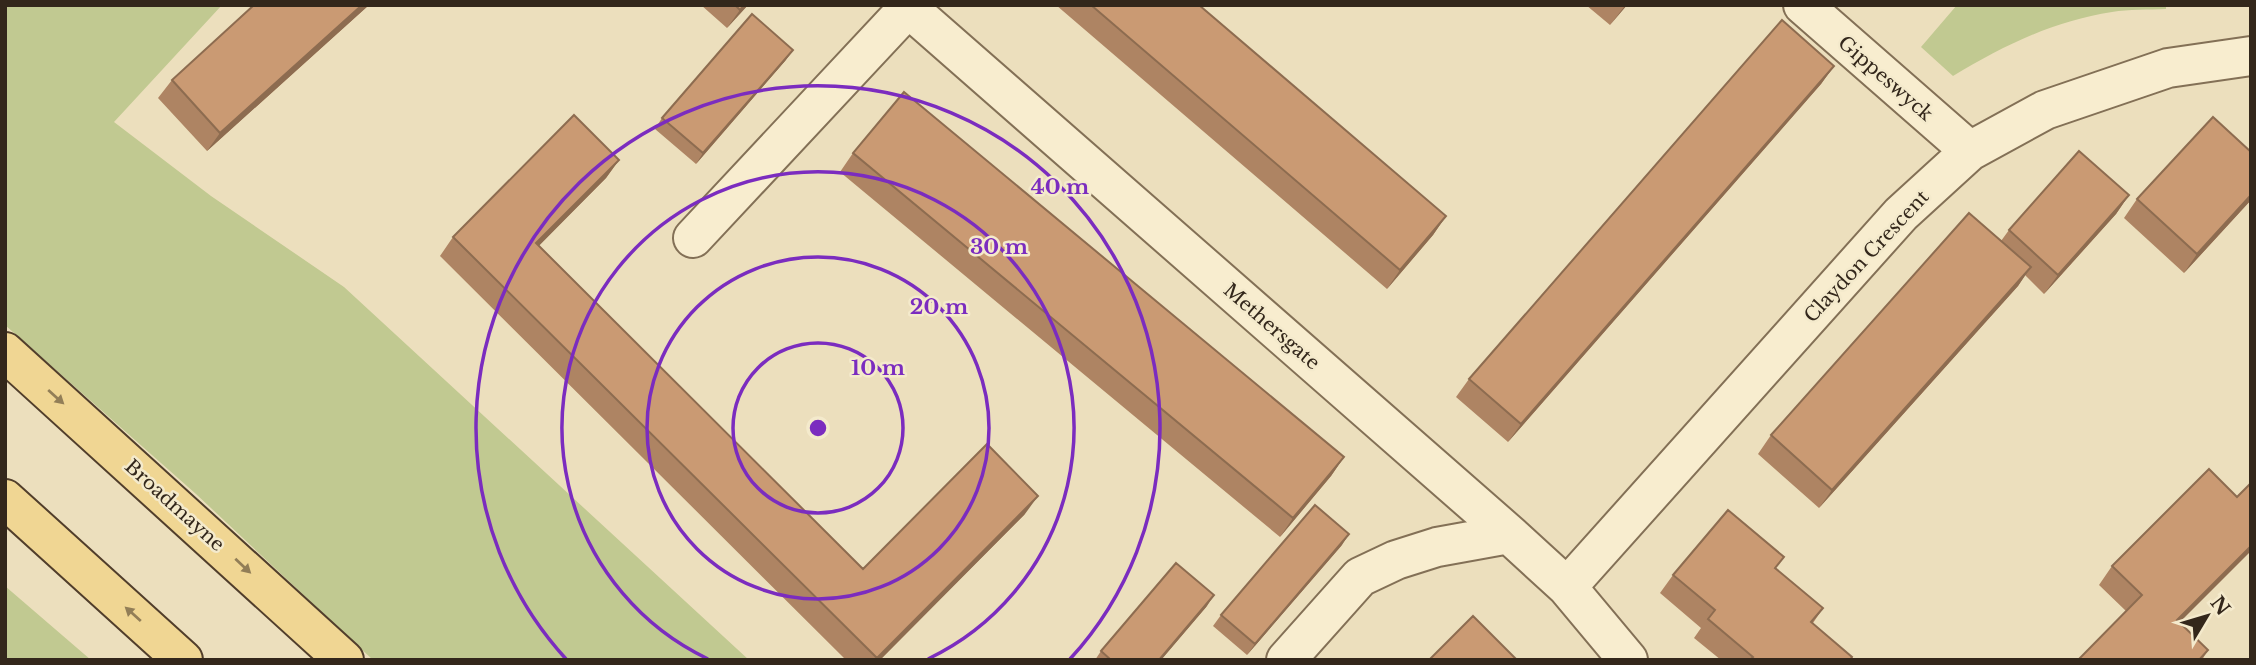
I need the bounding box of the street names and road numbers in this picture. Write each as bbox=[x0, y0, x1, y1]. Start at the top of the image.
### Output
street label: Gippeswyck bbox=[1834, 31, 1938, 126]
street label: Claydon Crescent bbox=[1799, 185, 1934, 327]
street label: Methersgate bbox=[1219, 278, 1324, 374]
street label: Broadmayne bbox=[120, 455, 229, 556]

